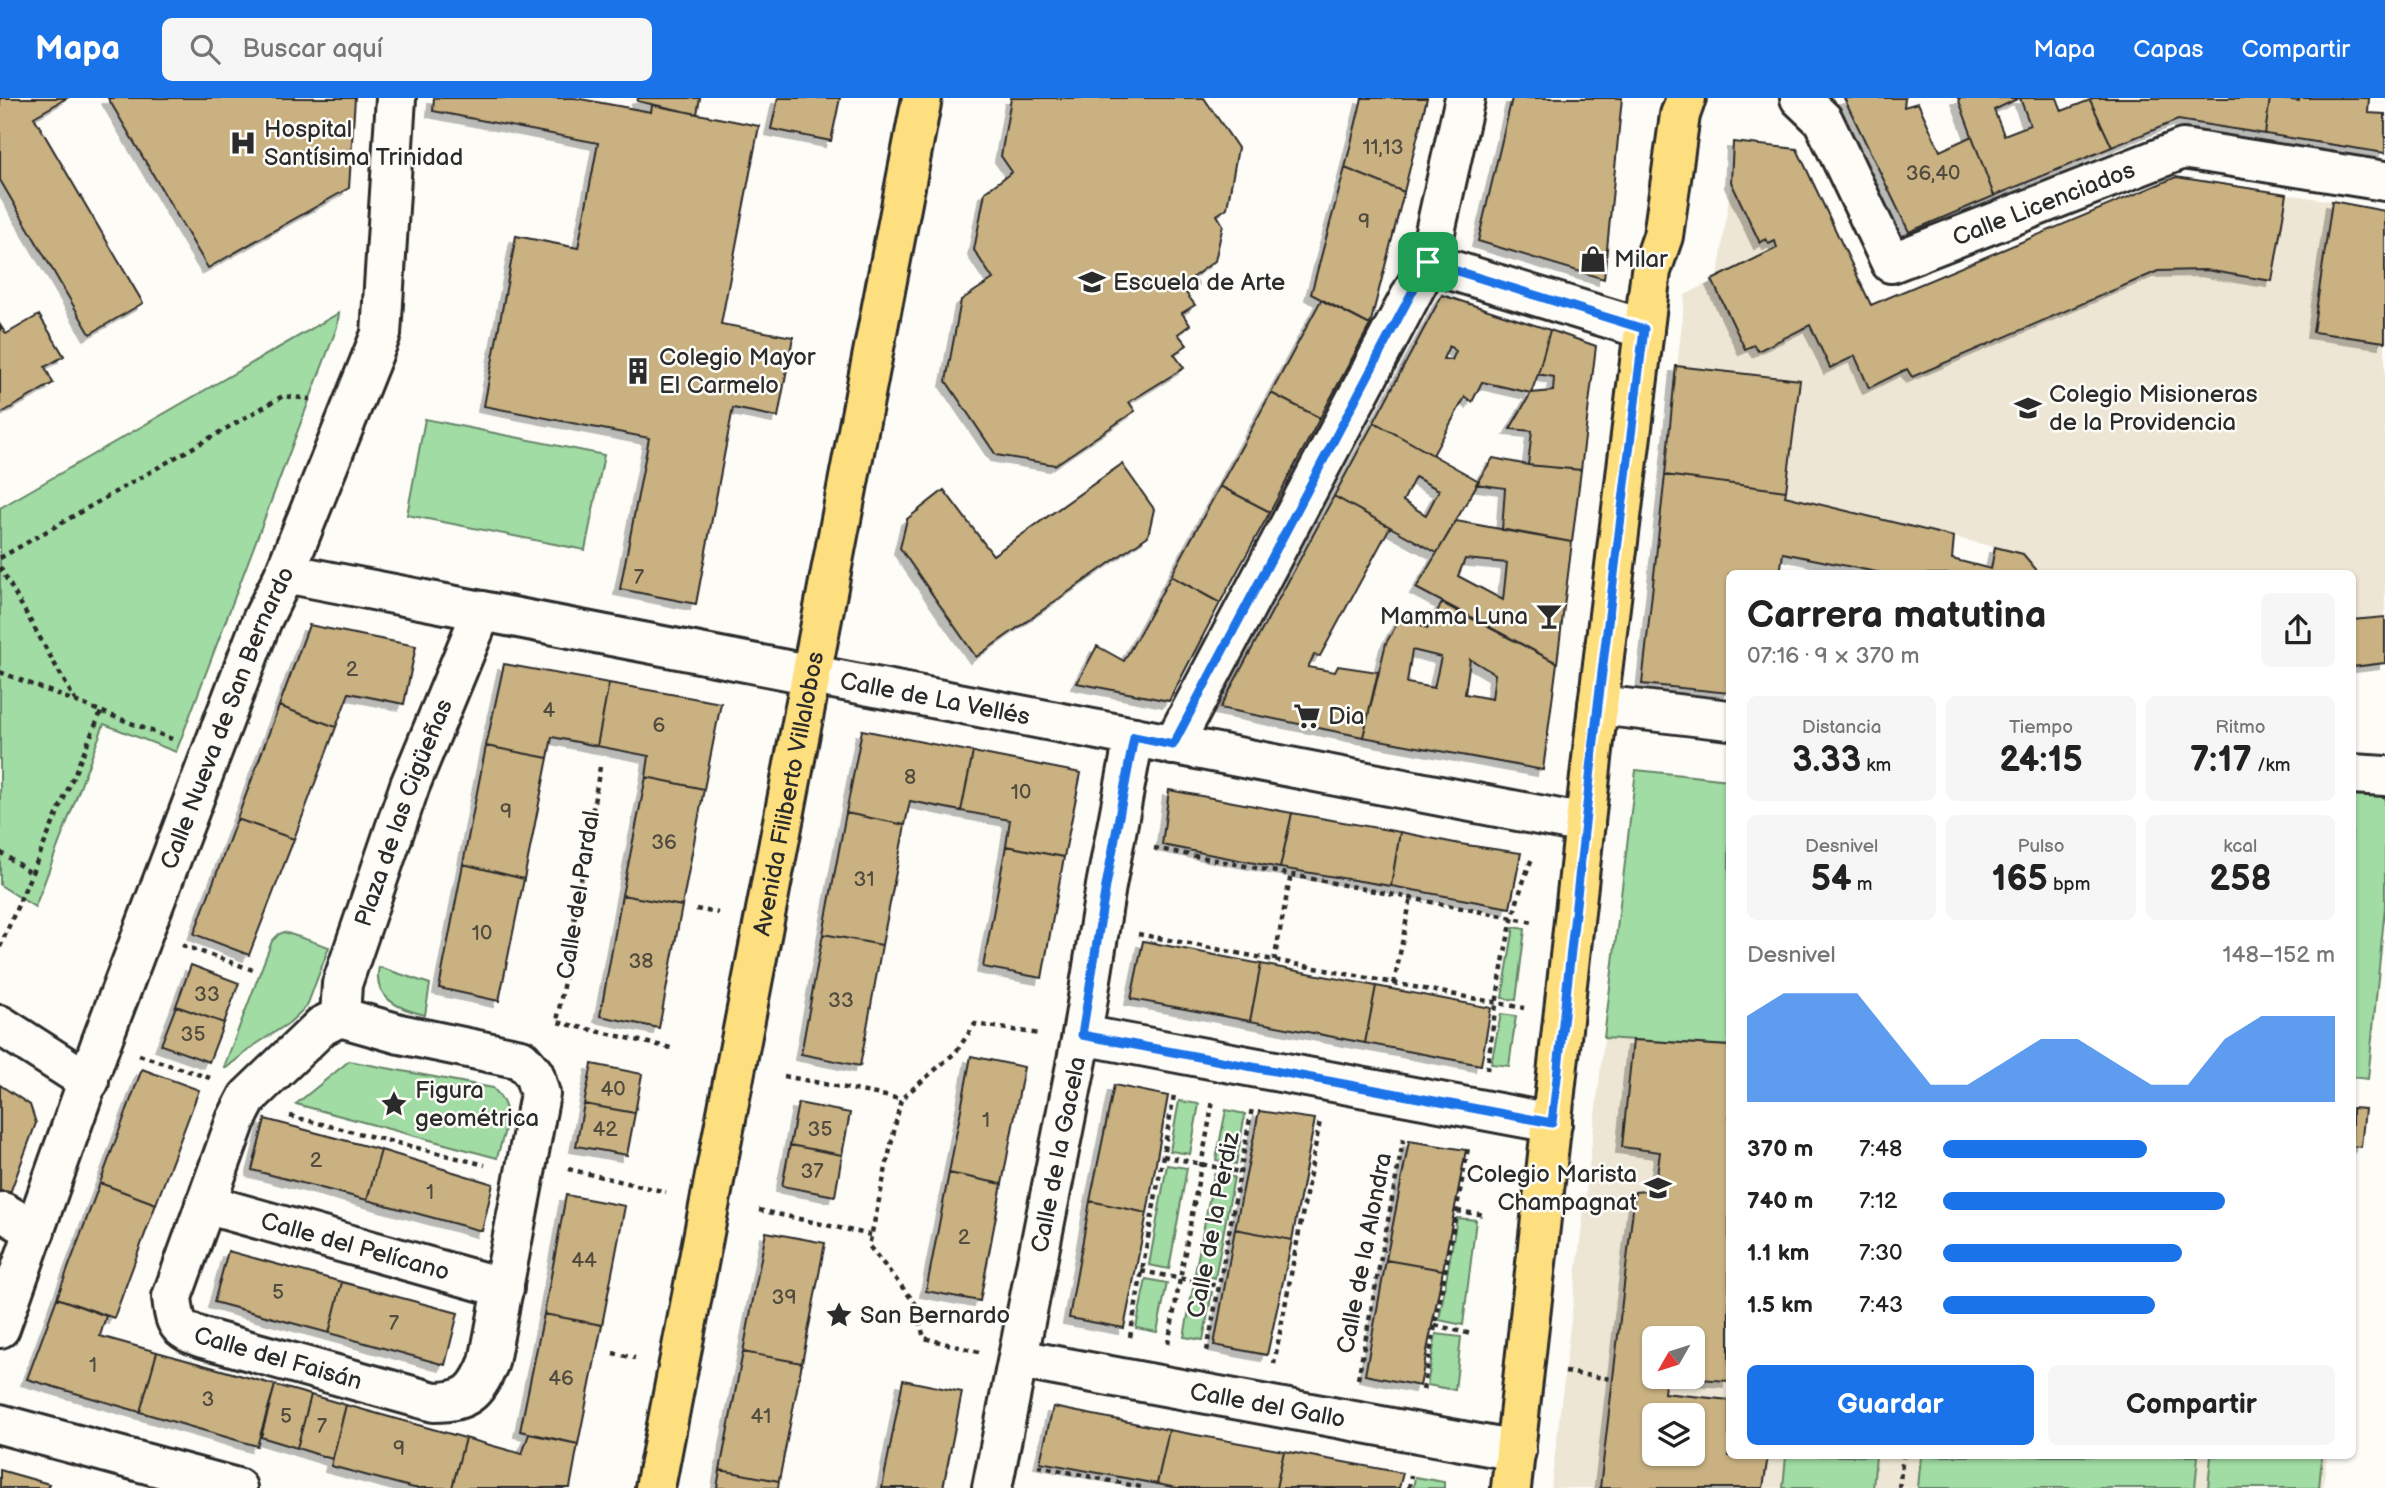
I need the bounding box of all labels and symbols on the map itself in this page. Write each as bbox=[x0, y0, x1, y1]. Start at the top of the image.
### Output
place label: Hospital Santísima Trinidad bbox=[264, 115, 463, 172]
hospital icon: Hospital Santísima Trinidad bbox=[228, 128, 258, 158]
house number: 11,13 bbox=[1362, 135, 1404, 160]
street label: Calle Licenciados bbox=[1949, 155, 2139, 253]
house number: 36,40 bbox=[1906, 161, 1960, 186]
house number: 9 bbox=[1358, 209, 1370, 234]
pin bbox=[1398, 232, 1458, 292]
shop icon: Milar bbox=[1578, 244, 1608, 274]
place label: Milar bbox=[1614, 245, 1668, 274]
school or university icon: Escuela de Arte bbox=[1077, 267, 1107, 297]
place label: Escuela de Arte bbox=[1113, 268, 1285, 297]
place label: Colegio Mayor El Carmelo bbox=[659, 343, 816, 400]
building icon: Colegio Mayor El Carmelo bbox=[623, 356, 653, 386]
place label: Colegio Misioneras de la Providencia bbox=[2049, 380, 2258, 437]
school or university icon: Colegio Misioneras de la Providencia bbox=[2013, 393, 2043, 423]
street label: Calle Nueva de San Bernardo bbox=[154, 562, 301, 873]
house number: 7 bbox=[634, 565, 645, 590]
bar icon: Mamma Luna bbox=[1534, 601, 1564, 631]
place label: Mamma Luna bbox=[1380, 602, 1528, 631]
street label: Avenida Filiberto Villalobos bbox=[747, 649, 830, 938]
house number: 2 bbox=[346, 657, 359, 682]
street label: Calle de La Vellés bbox=[837, 666, 1032, 732]
street label: Plaza de las Cigüeñas bbox=[349, 695, 459, 930]
house number: 4 bbox=[543, 698, 556, 723]
supermarket icon: Dia bbox=[1292, 701, 1322, 731]
place label: Dia bbox=[1328, 702, 1365, 731]
house number: 6 bbox=[653, 713, 666, 738]
house number: 8 bbox=[904, 765, 916, 790]
house number: 10 bbox=[1011, 780, 1031, 805]
house number: 9 bbox=[500, 799, 512, 824]
street label: Calle del Pardal bbox=[551, 809, 606, 981]
house number: 36 bbox=[651, 830, 677, 855]
house number: 31 bbox=[853, 867, 875, 892]
house number: 10 bbox=[472, 921, 492, 946]
house number: 38 bbox=[628, 949, 654, 974]
house number: 33 bbox=[194, 982, 220, 1007]
house number: 33 bbox=[828, 988, 854, 1013]
house number: 35 bbox=[181, 1022, 205, 1047]
street label: Calle de la Gacela bbox=[1025, 1054, 1092, 1255]
place label: Figura geométrica bbox=[415, 1076, 539, 1133]
house number: 40 bbox=[600, 1077, 626, 1102]
place icon: Figura geométrica bbox=[379, 1089, 409, 1119]
house number: 1 bbox=[982, 1108, 990, 1133]
house number: 42 bbox=[592, 1117, 618, 1142]
house number: 35 bbox=[808, 1117, 832, 1142]
street label: Calle de la Perdiz bbox=[1181, 1129, 1246, 1321]
house number: 2 bbox=[310, 1148, 323, 1173]
street label: Calle de la Alondra bbox=[1331, 1150, 1398, 1356]
house number: 37 bbox=[800, 1159, 824, 1184]
place label: Colegio Marista Champagnat bbox=[1467, 1160, 1638, 1217]
school or university icon: Colegio Marista Champagnat bbox=[1643, 1173, 1673, 1203]
house number: 1 bbox=[426, 1180, 434, 1205]
street label: Calle del Pelícano bbox=[257, 1206, 453, 1287]
house number: 2 bbox=[958, 1225, 971, 1250]
house number: 44 bbox=[571, 1248, 597, 1273]
house number: 5 bbox=[272, 1280, 284, 1305]
house number: 39 bbox=[771, 1285, 797, 1310]
place icon: San Bernardo bbox=[824, 1300, 854, 1330]
place label: San Bernardo bbox=[860, 1301, 1010, 1330]
house number: 7 bbox=[389, 1311, 400, 1336]
street label: Calle del Faisán bbox=[190, 1321, 365, 1396]
north arrow bbox=[1642, 1326, 1704, 1390]
house number: 1 bbox=[89, 1353, 97, 1378]
house number: 46 bbox=[548, 1366, 574, 1391]
street label: Calle del Gallo bbox=[1188, 1377, 1348, 1434]
house number: 3 bbox=[202, 1387, 214, 1412]
house number: 5 bbox=[280, 1404, 292, 1429]
house number: 41 bbox=[751, 1404, 771, 1429]
house number: 7 bbox=[317, 1414, 328, 1439]
house number: 9 bbox=[393, 1436, 405, 1461]

